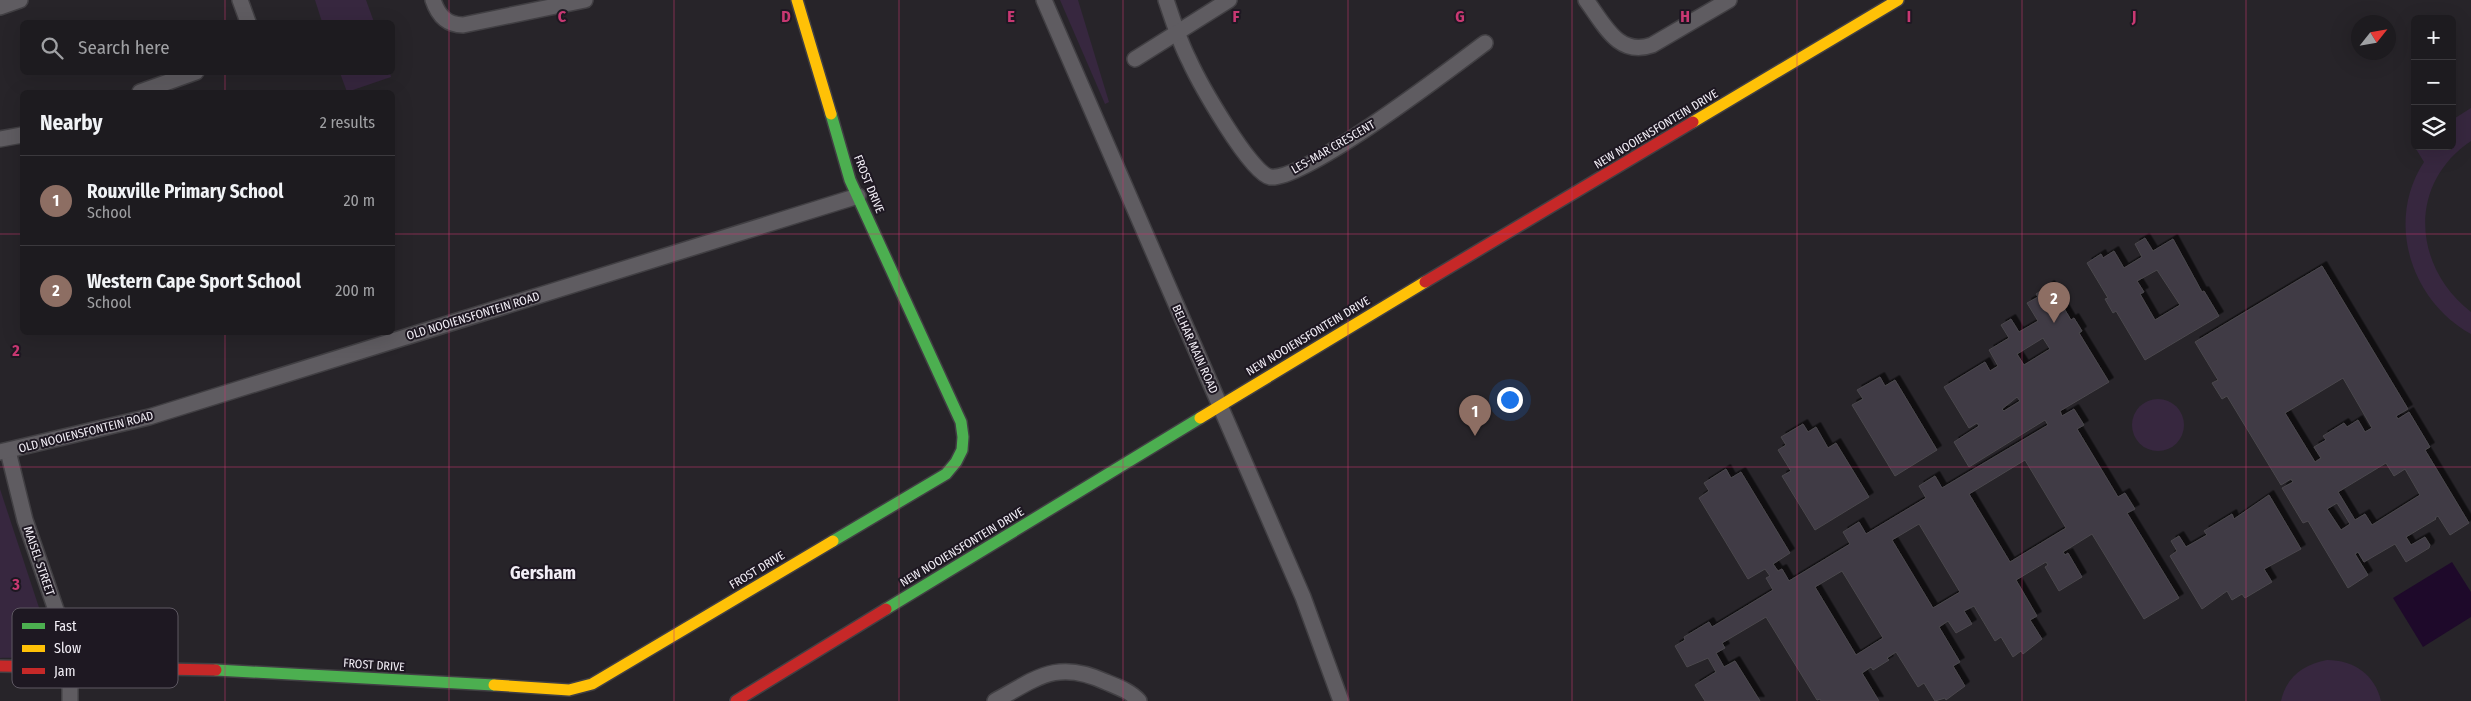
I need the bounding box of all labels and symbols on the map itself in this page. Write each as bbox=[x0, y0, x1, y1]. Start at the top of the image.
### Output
text: C bbox=[558, 7, 567, 26]
text: D bbox=[781, 7, 791, 26]
text: E bbox=[1007, 7, 1015, 26]
text: F bbox=[1232, 7, 1240, 26]
text: G bbox=[1455, 7, 1465, 26]
text: H bbox=[1680, 7, 1690, 26]
text: I bbox=[1907, 7, 1911, 26]
text: J bbox=[2131, 7, 2136, 26]
north arrow bbox=[2351, 15, 2396, 60]
street label: NEW NOOIENSFONTEIN DRIVE bbox=[1592, 86, 1721, 172]
street label: LES-MAR CRESCENT bbox=[1289, 117, 1378, 177]
street label: FROST DRIVE bbox=[851, 153, 887, 216]
pin: 2 bbox=[2038, 282, 2070, 323]
street label: OLD NOOIENSFONTEIN ROAD bbox=[405, 289, 541, 343]
street label: NEW NOOIENSFONTEIN DRIVE bbox=[1244, 293, 1373, 379]
street label: BELHAR MAIN ROAD bbox=[1169, 302, 1221, 396]
text: 2 bbox=[11, 341, 20, 360]
your location bbox=[1497, 387, 1523, 413]
pin: 1 bbox=[1459, 395, 1491, 436]
street label: OLD NOOIENSFONTEIN ROAD bbox=[17, 408, 155, 456]
street label: NEW NOOIENSFONTEIN DRIVE bbox=[898, 504, 1027, 590]
street label: MAISEL STREET bbox=[21, 525, 58, 598]
street label: FROST DRIVE bbox=[727, 548, 787, 592]
district label: Gersham bbox=[510, 562, 576, 584]
text: 3 bbox=[11, 575, 20, 594]
legend bbox=[12, 608, 178, 688]
text: Fast bbox=[54, 618, 77, 635]
text: Slow bbox=[54, 640, 81, 657]
street label: FROST DRIVE bbox=[343, 656, 406, 674]
text: Jam bbox=[54, 663, 75, 680]

